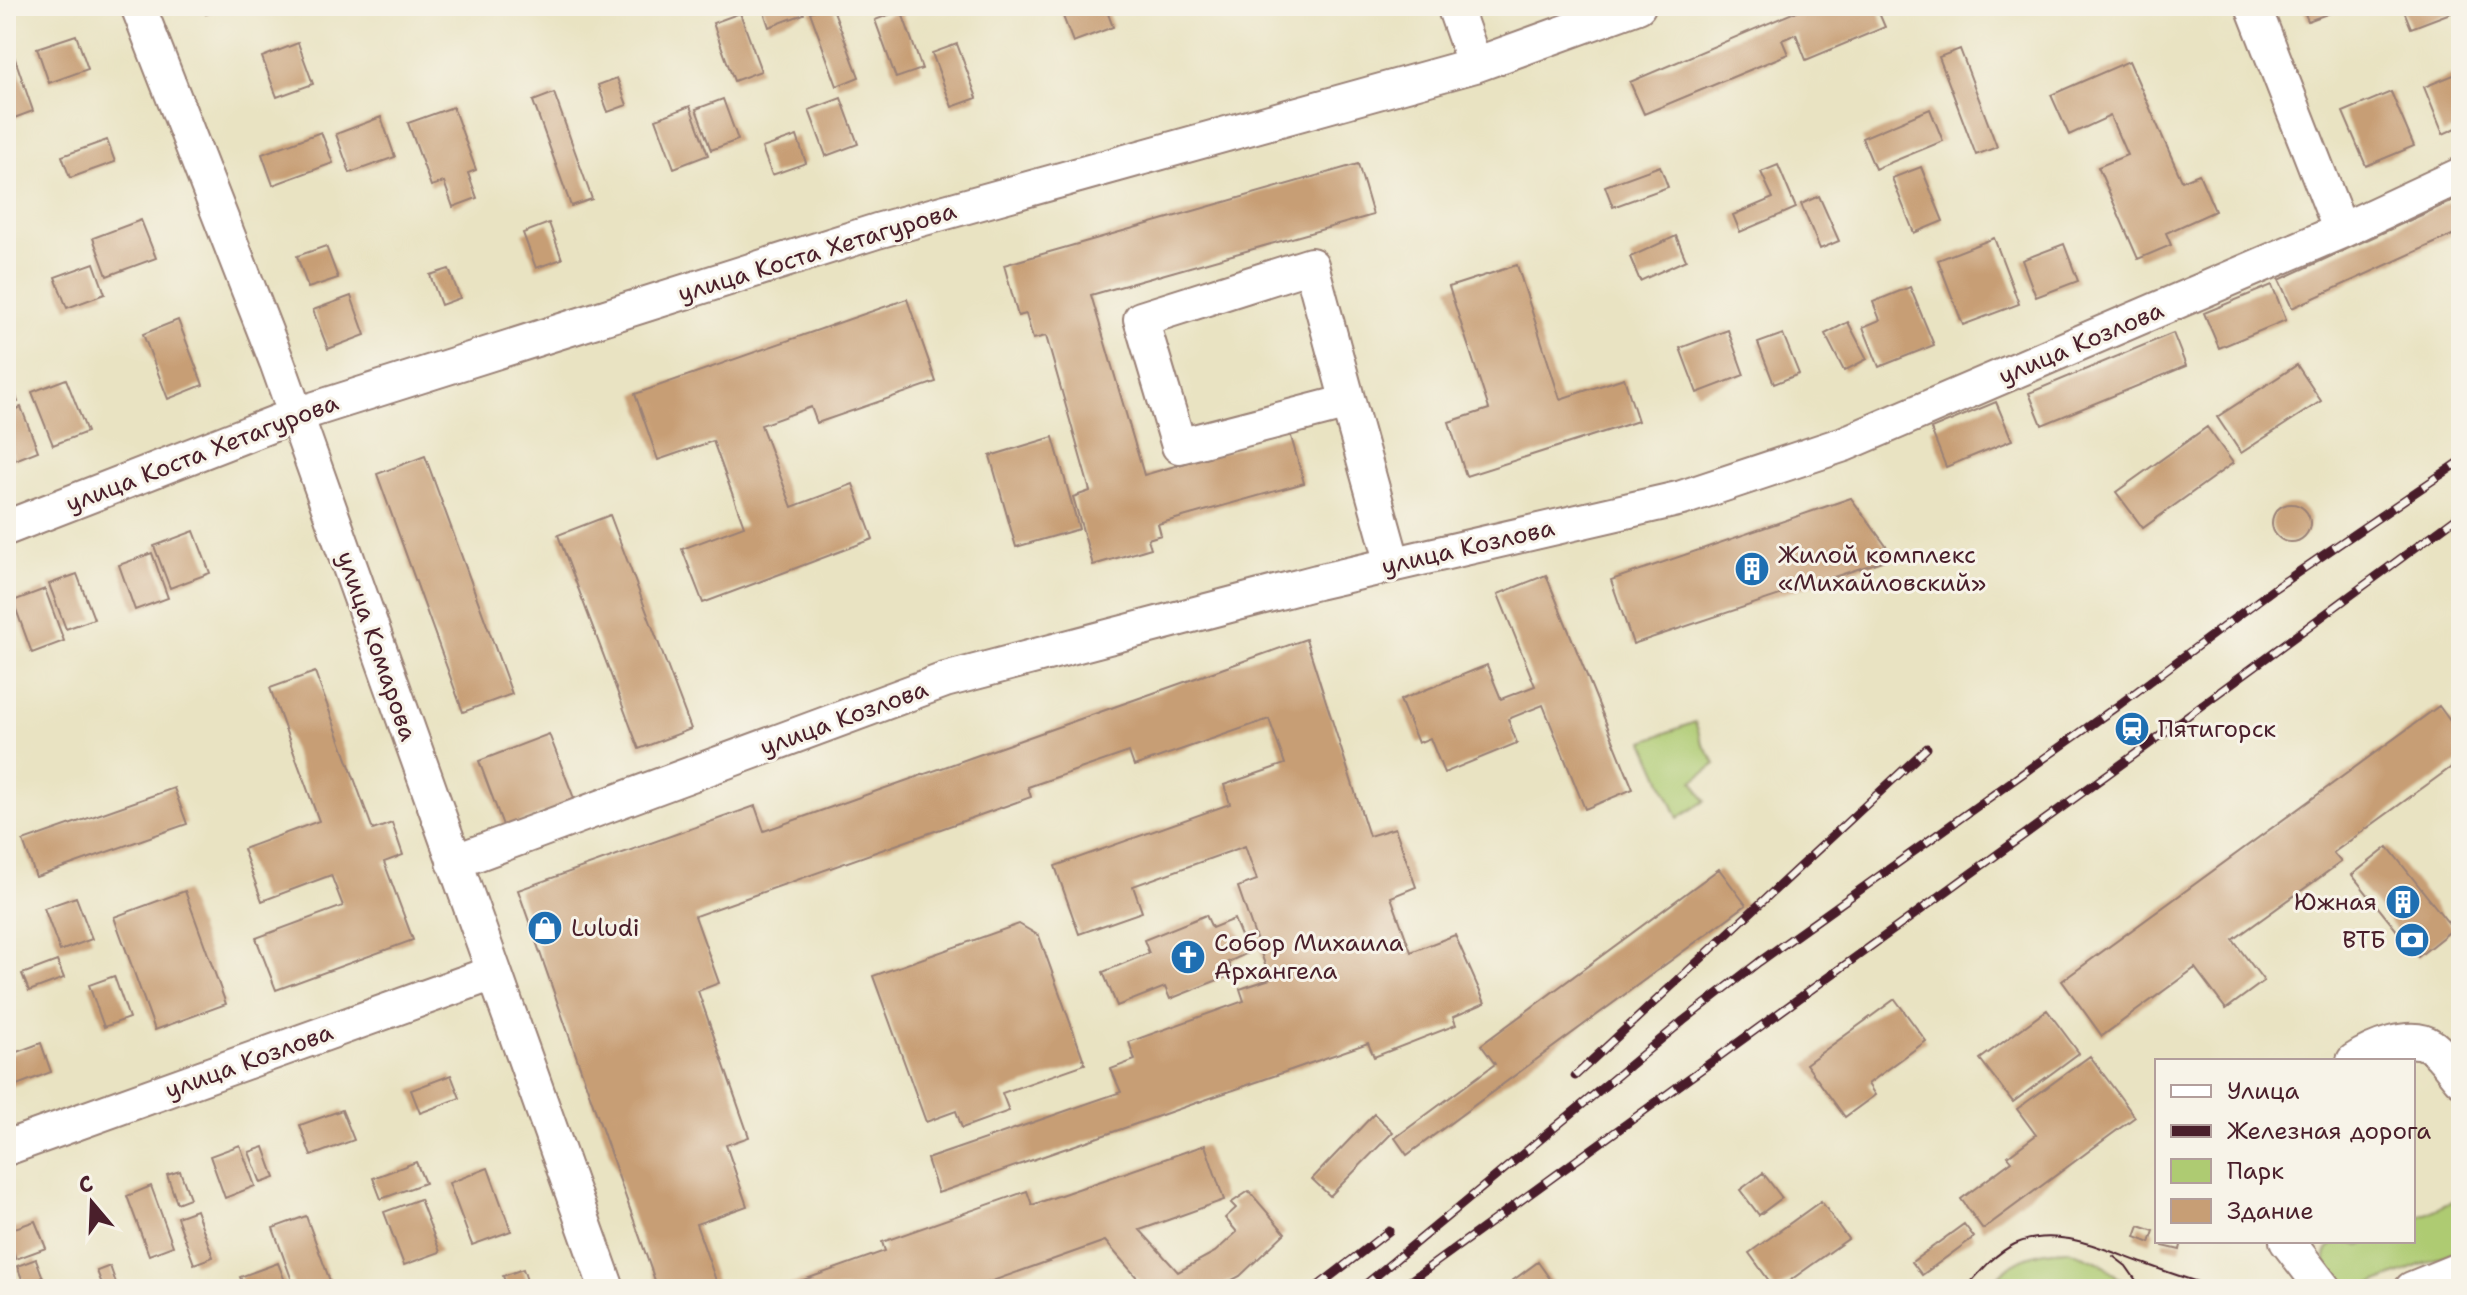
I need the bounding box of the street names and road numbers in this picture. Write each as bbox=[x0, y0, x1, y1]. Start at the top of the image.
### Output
street label: улица Коста Хетагурова bbox=[674, 194, 960, 310]
street label: улица Козлова bbox=[1994, 294, 2169, 392]
street label: улица Коста Хетагурова bbox=[61, 386, 343, 520]
street label: улица Козлова bbox=[1378, 512, 1558, 582]
street label: улица Комарова bbox=[330, 547, 425, 745]
street label: улица Козлова bbox=[756, 673, 932, 763]
street label: улица Козлова bbox=[161, 1016, 337, 1106]

